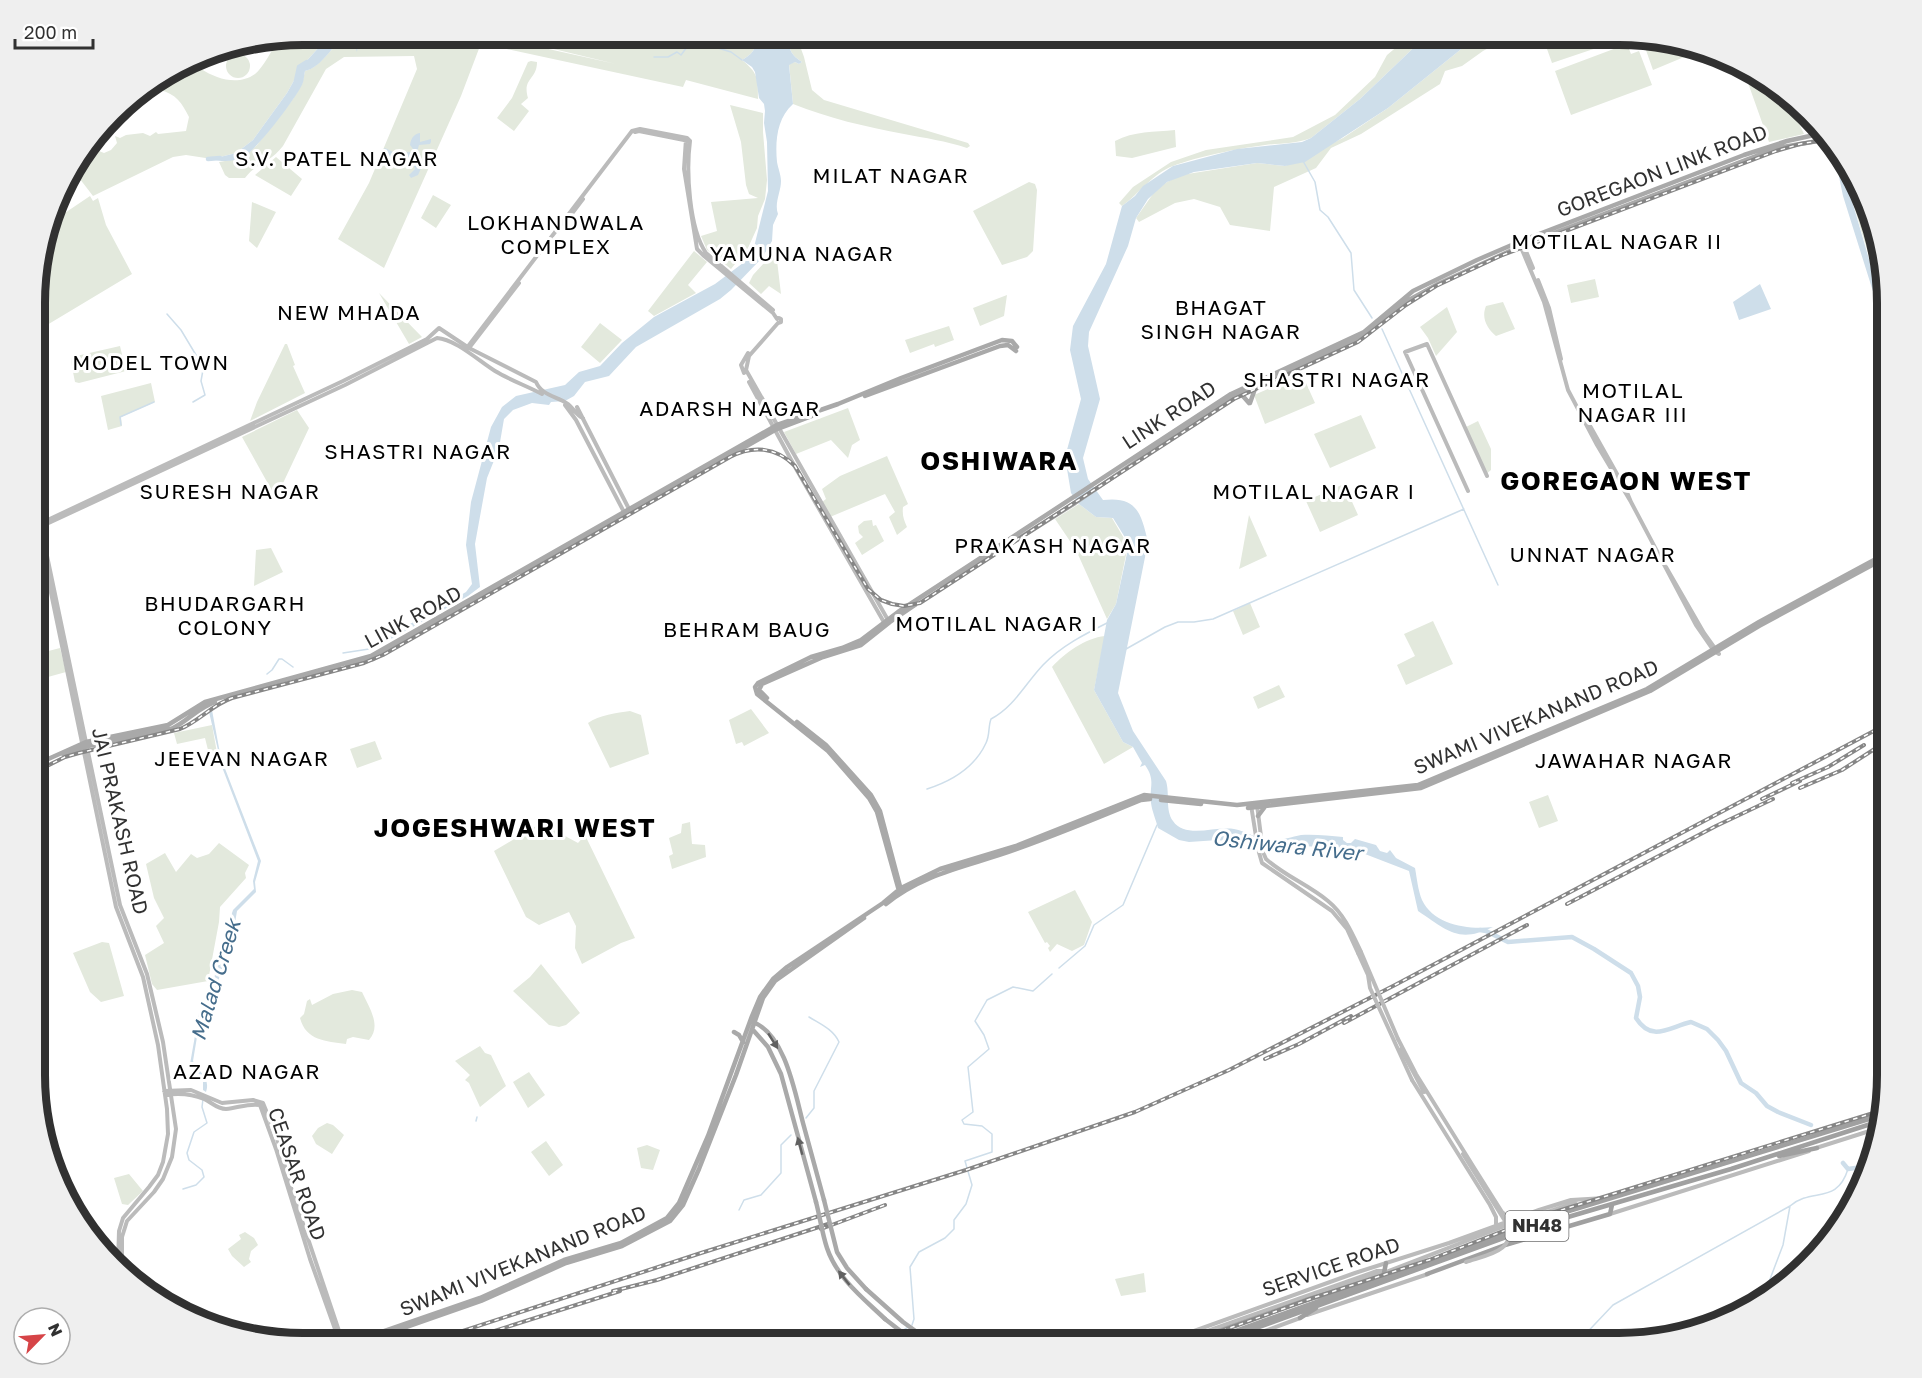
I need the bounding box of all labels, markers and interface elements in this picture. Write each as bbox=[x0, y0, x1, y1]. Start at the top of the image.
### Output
scale bar bbox=[15, 12, 93, 50]
text: 200 m bbox=[24, 21, 77, 43]
street label: GOREGAON LINK ROAD bbox=[1553, 119, 1770, 221]
district label: S.V. PATEL NAGAR bbox=[235, 145, 439, 171]
district label: MILAT NAGAR bbox=[813, 162, 969, 188]
district label: LOKHANDWALA COMPLEX bbox=[467, 209, 645, 259]
district label: MOTILAL NAGAR II bbox=[1511, 228, 1723, 254]
district label: YAMUNA NAGAR bbox=[710, 240, 894, 266]
district label: BHAGAT SINGH NAGAR bbox=[1141, 294, 1301, 344]
district label: NEW MHADA bbox=[277, 299, 421, 325]
district label: MODEL TOWN bbox=[72, 349, 230, 375]
district label: SHASTRI NAGAR bbox=[1243, 366, 1431, 392]
street label: LINK ROAD bbox=[1117, 375, 1220, 453]
district label: MOTILAL NAGAR III bbox=[1578, 377, 1688, 427]
district label: ADARSH NAGAR bbox=[639, 395, 821, 421]
district label: SHASTRI NAGAR bbox=[324, 438, 512, 464]
district label: OSHIWARA bbox=[920, 445, 1078, 476]
district label: GOREGAON WEST bbox=[1500, 465, 1752, 496]
district label: SURESH NAGAR bbox=[140, 478, 320, 504]
district label: MOTILAL NAGAR I bbox=[1212, 478, 1416, 504]
district label: PRAKASH NAGAR bbox=[954, 532, 1152, 558]
district label: UNNAT NAGAR bbox=[1510, 541, 1676, 567]
street label: LINK ROAD bbox=[360, 580, 465, 653]
district label: BHUDARGARH COLONY bbox=[144, 590, 306, 640]
district label: MOTILAL NAGAR I bbox=[895, 610, 1099, 636]
district label: BEHRAM BAUG bbox=[663, 616, 831, 642]
street label: SWAMI VIVEKANAND ROAD bbox=[1410, 654, 1662, 779]
street label: JAI PRAKASH ROAD bbox=[88, 725, 154, 917]
district label: JEEVAN NAGAR bbox=[154, 745, 330, 771]
district label: JAWAHAR NAGAR bbox=[1535, 747, 1733, 773]
district label: JOGESHWARI WEST bbox=[374, 812, 656, 843]
water label: Oshiwara River bbox=[1211, 824, 1366, 866]
water label: Malad Creek bbox=[184, 914, 246, 1043]
one-way arrow bbox=[768, 1033, 779, 1049]
district label: AZAD NAGAR bbox=[173, 1058, 321, 1084]
street label: CEASAR ROAD bbox=[264, 1104, 332, 1243]
one-way arrow bbox=[795, 1137, 804, 1155]
street label: SWAMI VIVEKANAND ROAD bbox=[396, 1200, 649, 1321]
road number: NH48 bbox=[1506, 1211, 1568, 1241]
street label: SERVICE ROAD bbox=[1259, 1231, 1403, 1301]
one-way arrow bbox=[839, 1270, 851, 1285]
north arrow bbox=[12, 1306, 72, 1366]
text: N bbox=[44, 1320, 67, 1339]

